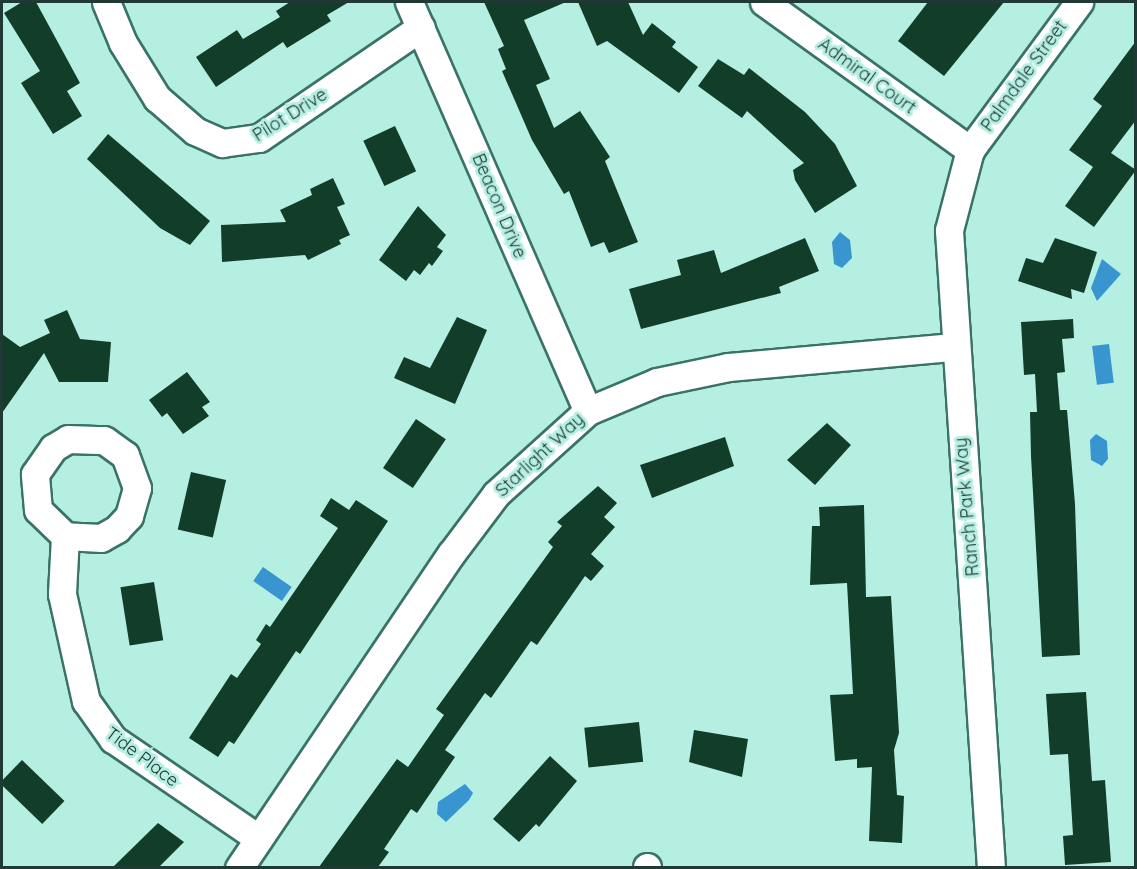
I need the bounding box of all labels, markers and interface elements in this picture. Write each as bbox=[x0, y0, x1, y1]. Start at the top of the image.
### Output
street label: Palmdale Street bbox=[976, 16, 1072, 136]
street label: Admiral Court bbox=[814, 33, 920, 119]
street label: Pilot Drive bbox=[249, 84, 331, 146]
street label: Beacon Drive bbox=[467, 150, 531, 262]
street label: Starlight Way bbox=[491, 409, 589, 501]
street label: Ranch Park Way bbox=[950, 437, 984, 577]
street label: Tide Place bbox=[101, 723, 183, 791]

